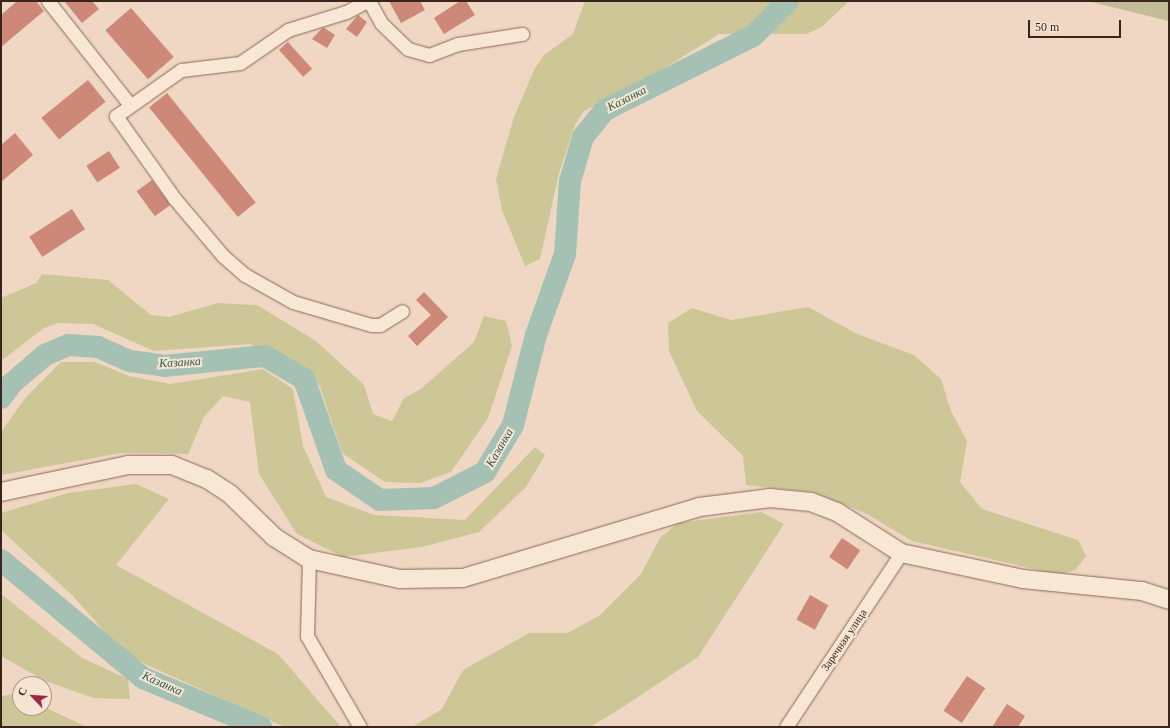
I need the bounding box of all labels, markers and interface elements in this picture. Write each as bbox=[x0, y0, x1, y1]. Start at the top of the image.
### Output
scale bar bbox=[1030, 12, 1123, 38]
text: 50 m bbox=[1035, 20, 1059, 34]
water label: Казанка bbox=[605, 83, 649, 115]
water label: Казанка bbox=[159, 355, 201, 371]
water label: Казанка bbox=[483, 426, 517, 470]
street label: Заречная улица bbox=[818, 607, 870, 673]
water label: Казанка bbox=[140, 669, 184, 699]
north arrow bbox=[12, 676, 52, 716]
text: С bbox=[15, 685, 29, 697]

